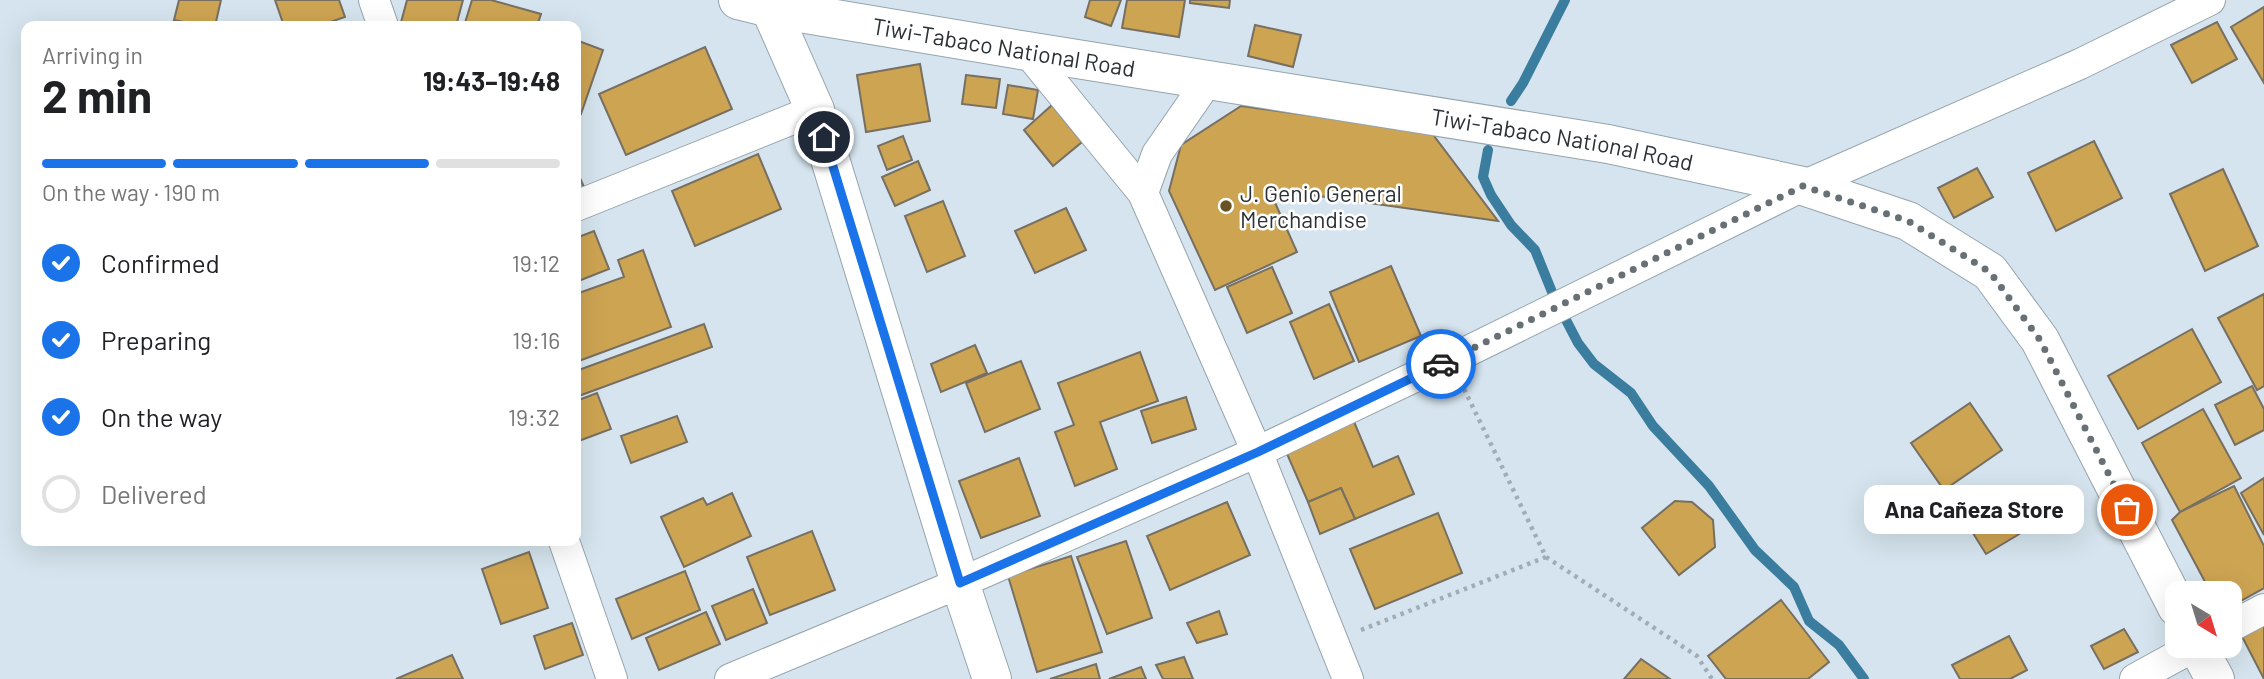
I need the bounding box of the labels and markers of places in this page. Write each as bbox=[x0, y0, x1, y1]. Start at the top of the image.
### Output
pin bbox=[794, 107, 854, 167]
place label: J. Genio General Merchandise bbox=[1240, 179, 1402, 233]
marker: J. Genio General Merchandise bbox=[1218, 198, 1234, 214]
pin bbox=[2097, 480, 2157, 540]
callout: Ana Cañeza Store bbox=[1864, 486, 2085, 534]

